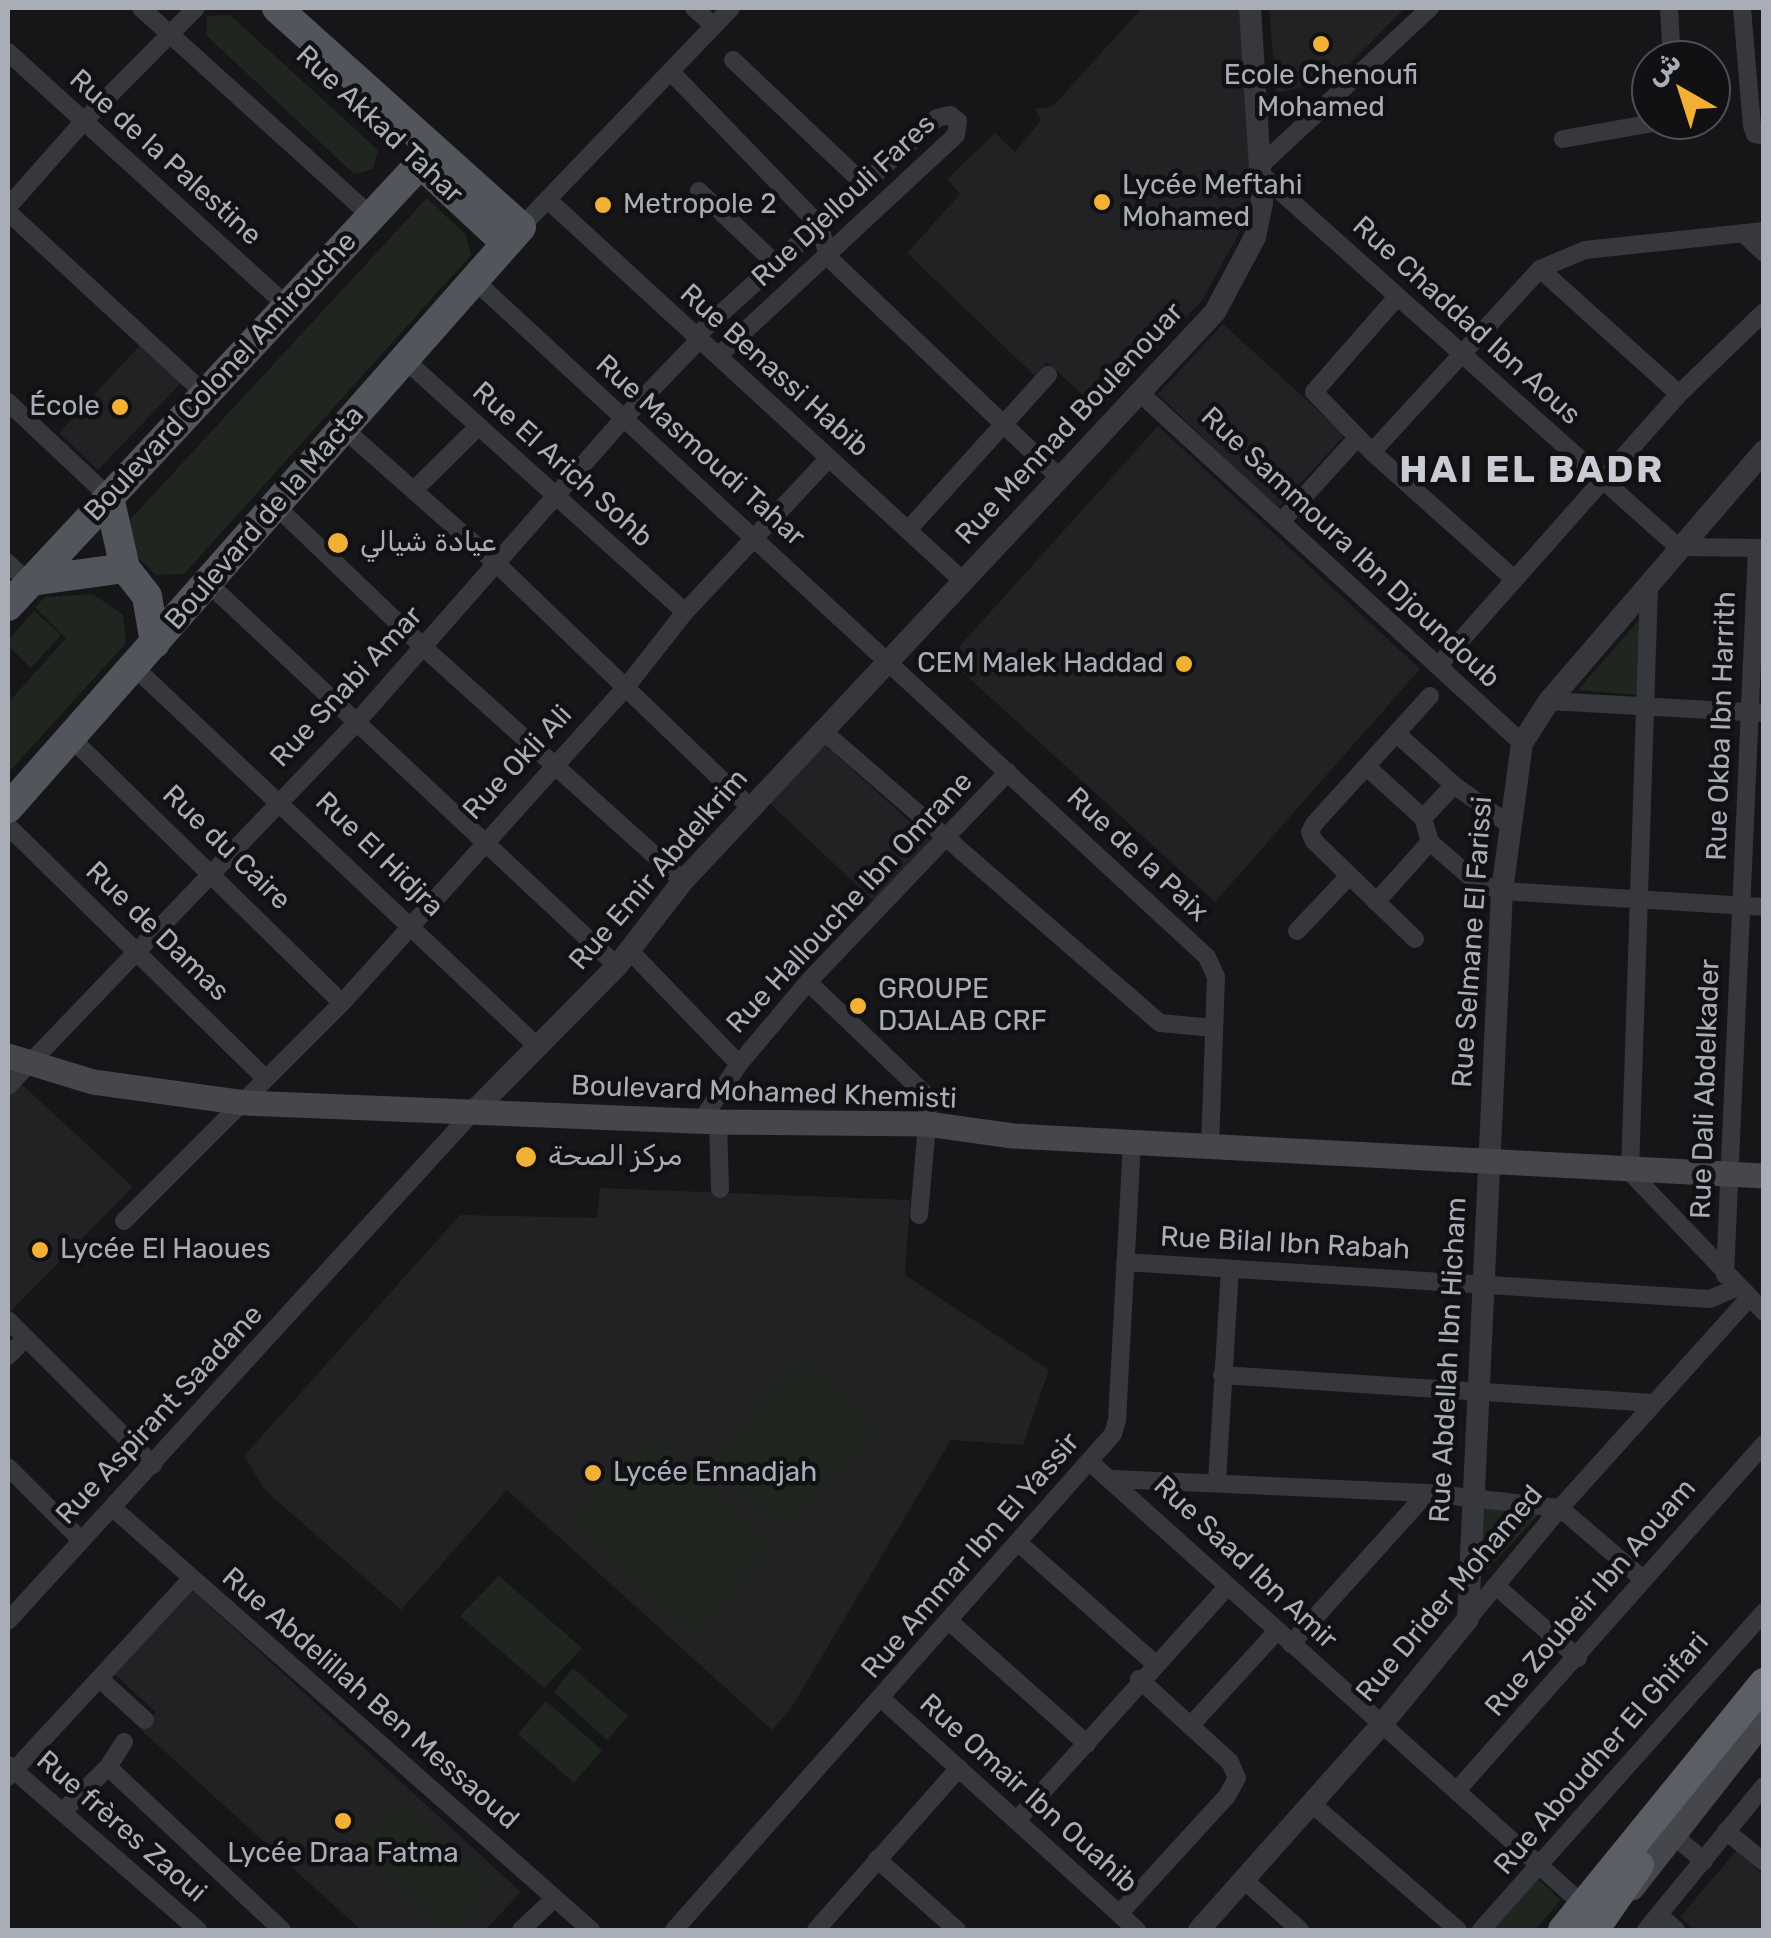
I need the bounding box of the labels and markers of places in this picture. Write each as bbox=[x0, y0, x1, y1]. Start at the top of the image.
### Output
marker: Ecole Chenoufi Mohamed bbox=[1310, 33, 1332, 55]
place label: Ecole Chenoufi Mohamed bbox=[1224, 59, 1418, 125]
place label: Lycée Meftahi Mohamed bbox=[1122, 169, 1302, 235]
place label: Metropole 2 bbox=[623, 188, 777, 222]
marker: Lycée Meftahi Mohamed bbox=[1091, 191, 1113, 213]
marker: Metropole 2 bbox=[592, 194, 614, 216]
place label: École bbox=[29, 390, 100, 424]
marker: École bbox=[109, 396, 131, 418]
place label: عيادة شيالي bbox=[360, 526, 496, 560]
marker: عيادة شيالي bbox=[325, 530, 351, 556]
place label: CEM Malek Haddad bbox=[917, 647, 1164, 681]
marker: CEM Malek Haddad bbox=[1173, 653, 1195, 675]
place label: GROUPE DJALAB CRF bbox=[878, 973, 1047, 1039]
marker: GROUPE DJALAB CRF bbox=[847, 995, 869, 1017]
place label: مركز الصحة bbox=[548, 1140, 682, 1174]
marker: مركز الصحة bbox=[513, 1144, 539, 1170]
place label: Lycée El Haoues bbox=[60, 1233, 271, 1267]
marker: Lycée El Haoues bbox=[29, 1239, 51, 1261]
place label: Lycée Ennadjah bbox=[613, 1456, 817, 1490]
marker: Lycée Ennadjah bbox=[582, 1462, 604, 1484]
marker: Lycée Draa Fatma bbox=[332, 1810, 354, 1832]
place label: Lycée Draa Fatma bbox=[227, 1837, 459, 1871]

